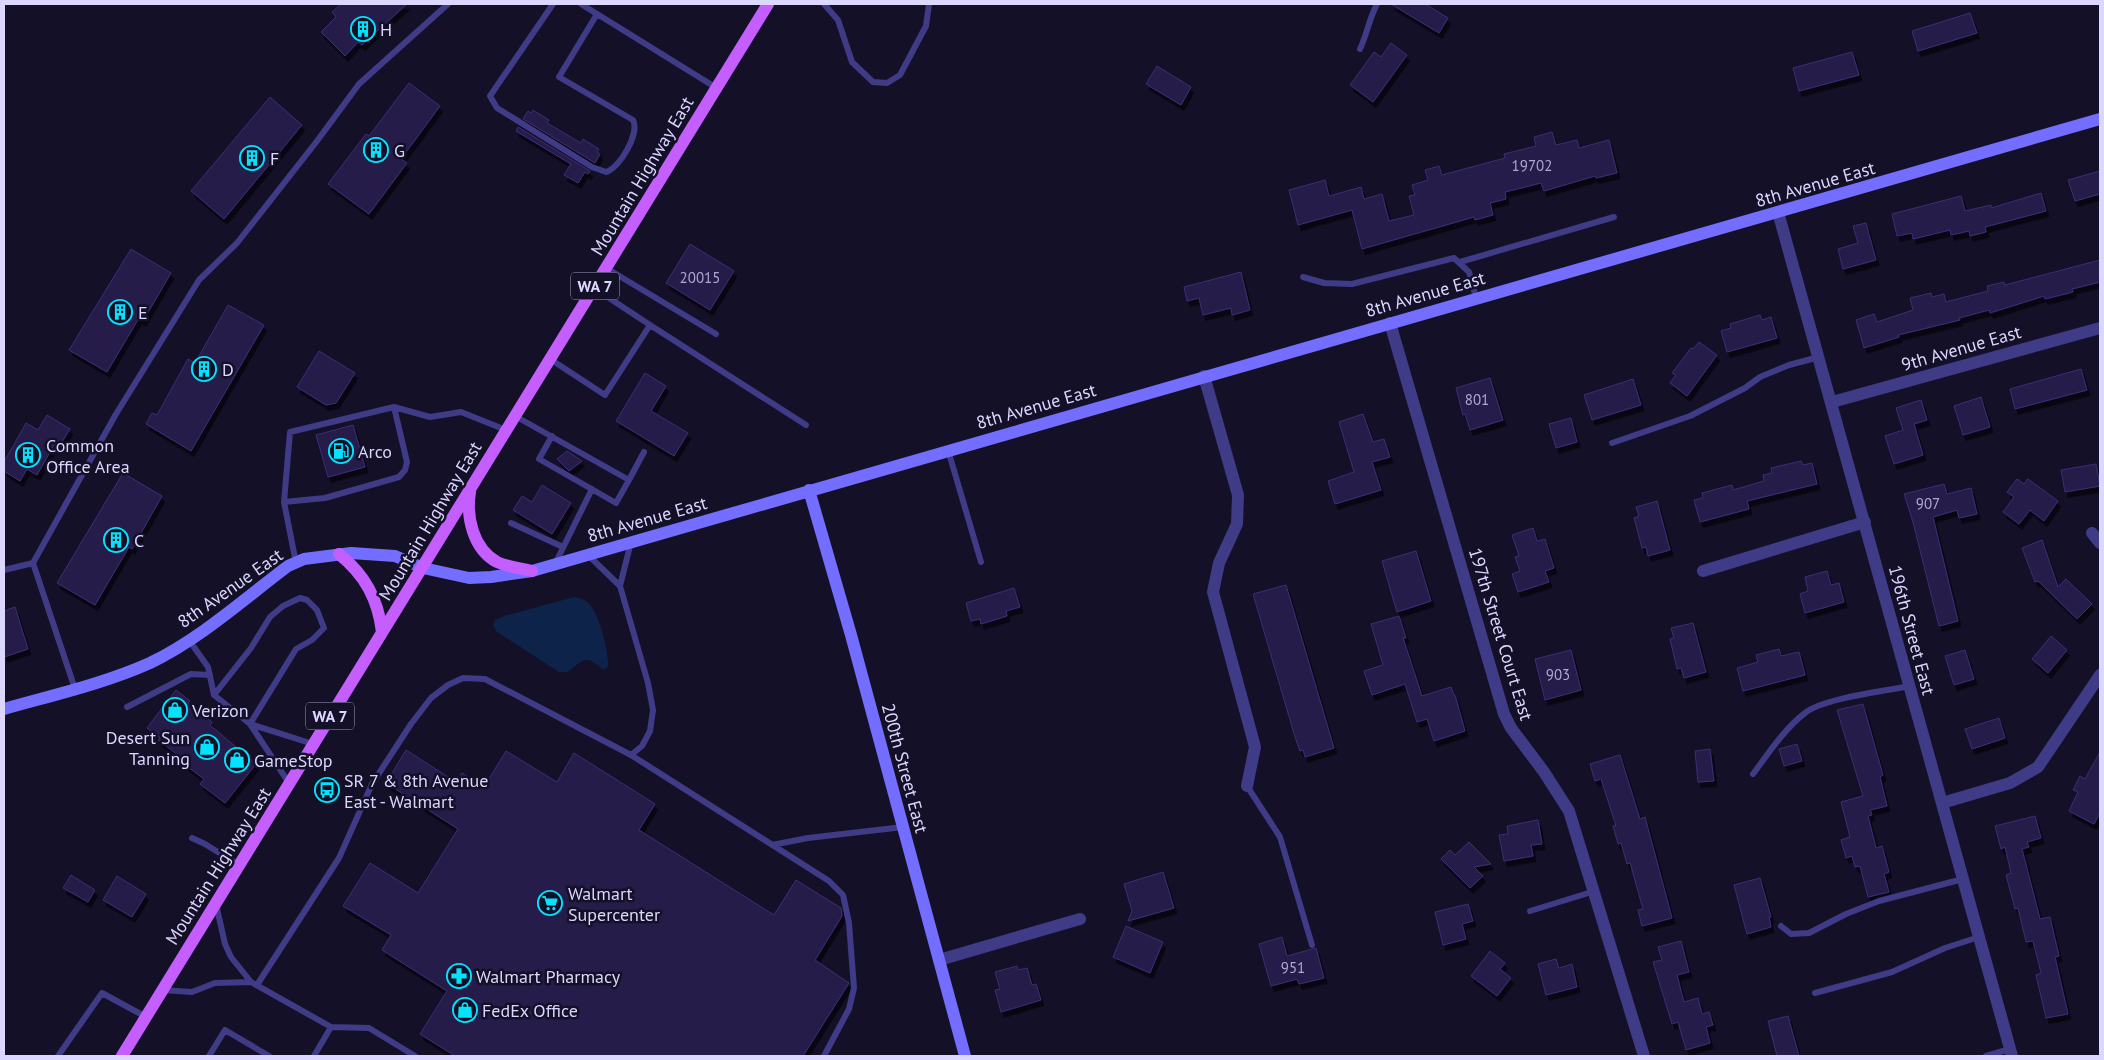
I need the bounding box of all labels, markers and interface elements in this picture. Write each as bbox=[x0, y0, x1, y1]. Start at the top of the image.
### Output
building icon: H bbox=[350, 16, 376, 42]
place label: H bbox=[380, 18, 392, 41]
street label: Mountain Highway East bbox=[585, 92, 699, 260]
building icon: G bbox=[363, 137, 389, 163]
place label: G bbox=[394, 139, 405, 162]
building icon: F bbox=[239, 145, 265, 171]
place label: F bbox=[270, 147, 279, 170]
house number: 19702 bbox=[1512, 156, 1552, 175]
street label: 8th Avenue East bbox=[1753, 156, 1877, 212]
street label: 8th Avenue East bbox=[1363, 266, 1487, 322]
house number: 20015 bbox=[680, 268, 720, 287]
road number: WA 7 bbox=[571, 272, 619, 300]
building icon: E bbox=[107, 299, 133, 325]
place label: E bbox=[138, 301, 148, 324]
street label: 9th Avenue East bbox=[1899, 320, 2023, 376]
building icon: D bbox=[191, 356, 217, 382]
place label: D bbox=[222, 358, 234, 381]
street label: 8th Avenue East bbox=[974, 378, 1098, 434]
house number: 801 bbox=[1465, 390, 1489, 409]
place label: Common Office Area bbox=[46, 434, 130, 478]
street label: Mountain Highway East bbox=[373, 437, 487, 605]
fuel station icon: Arco bbox=[328, 438, 354, 464]
place label: Arco bbox=[358, 440, 392, 463]
building icon: Common Office Area bbox=[15, 442, 41, 468]
street label: 8th Avenue East bbox=[585, 491, 709, 547]
house number: 907 bbox=[1916, 494, 1940, 513]
building icon: C bbox=[103, 527, 129, 553]
place label: C bbox=[134, 529, 144, 552]
street label: 8th Avenue East bbox=[173, 543, 287, 633]
street label: 197th Street Court East bbox=[1464, 545, 1538, 723]
street label: 196th Street East bbox=[1884, 563, 1940, 697]
house number: 903 bbox=[1546, 665, 1570, 684]
shop icon: Verizon bbox=[162, 697, 188, 723]
place label: Verizon bbox=[191, 699, 249, 722]
street label: 200th Street East bbox=[877, 701, 933, 835]
road number: WA 7 bbox=[306, 702, 354, 729]
place label: Desert Sun Tanning bbox=[106, 726, 190, 770]
shop icon: Desert Sun Tanning bbox=[194, 734, 220, 760]
shop icon: GameStop bbox=[224, 747, 250, 773]
place label: GameStop bbox=[254, 749, 333, 772]
place label: SR 7 & 8th Avenue East - Walmart bbox=[344, 769, 488, 813]
bus stop icon: SR 7 & 8th Avenue East - Walmart bbox=[314, 777, 340, 803]
street label: Mountain Highway East bbox=[160, 783, 276, 949]
place label: Walmart Supercenter bbox=[568, 882, 660, 926]
supermarket icon: Walmart Supercenter bbox=[537, 890, 563, 916]
house number: 951 bbox=[1281, 958, 1305, 977]
pharmacy icon: Walmart Pharmacy bbox=[446, 963, 472, 989]
place label: Walmart Pharmacy bbox=[476, 965, 621, 988]
shop icon: FedEx Office bbox=[452, 997, 478, 1023]
place label: FedEx Office bbox=[482, 999, 578, 1022]

